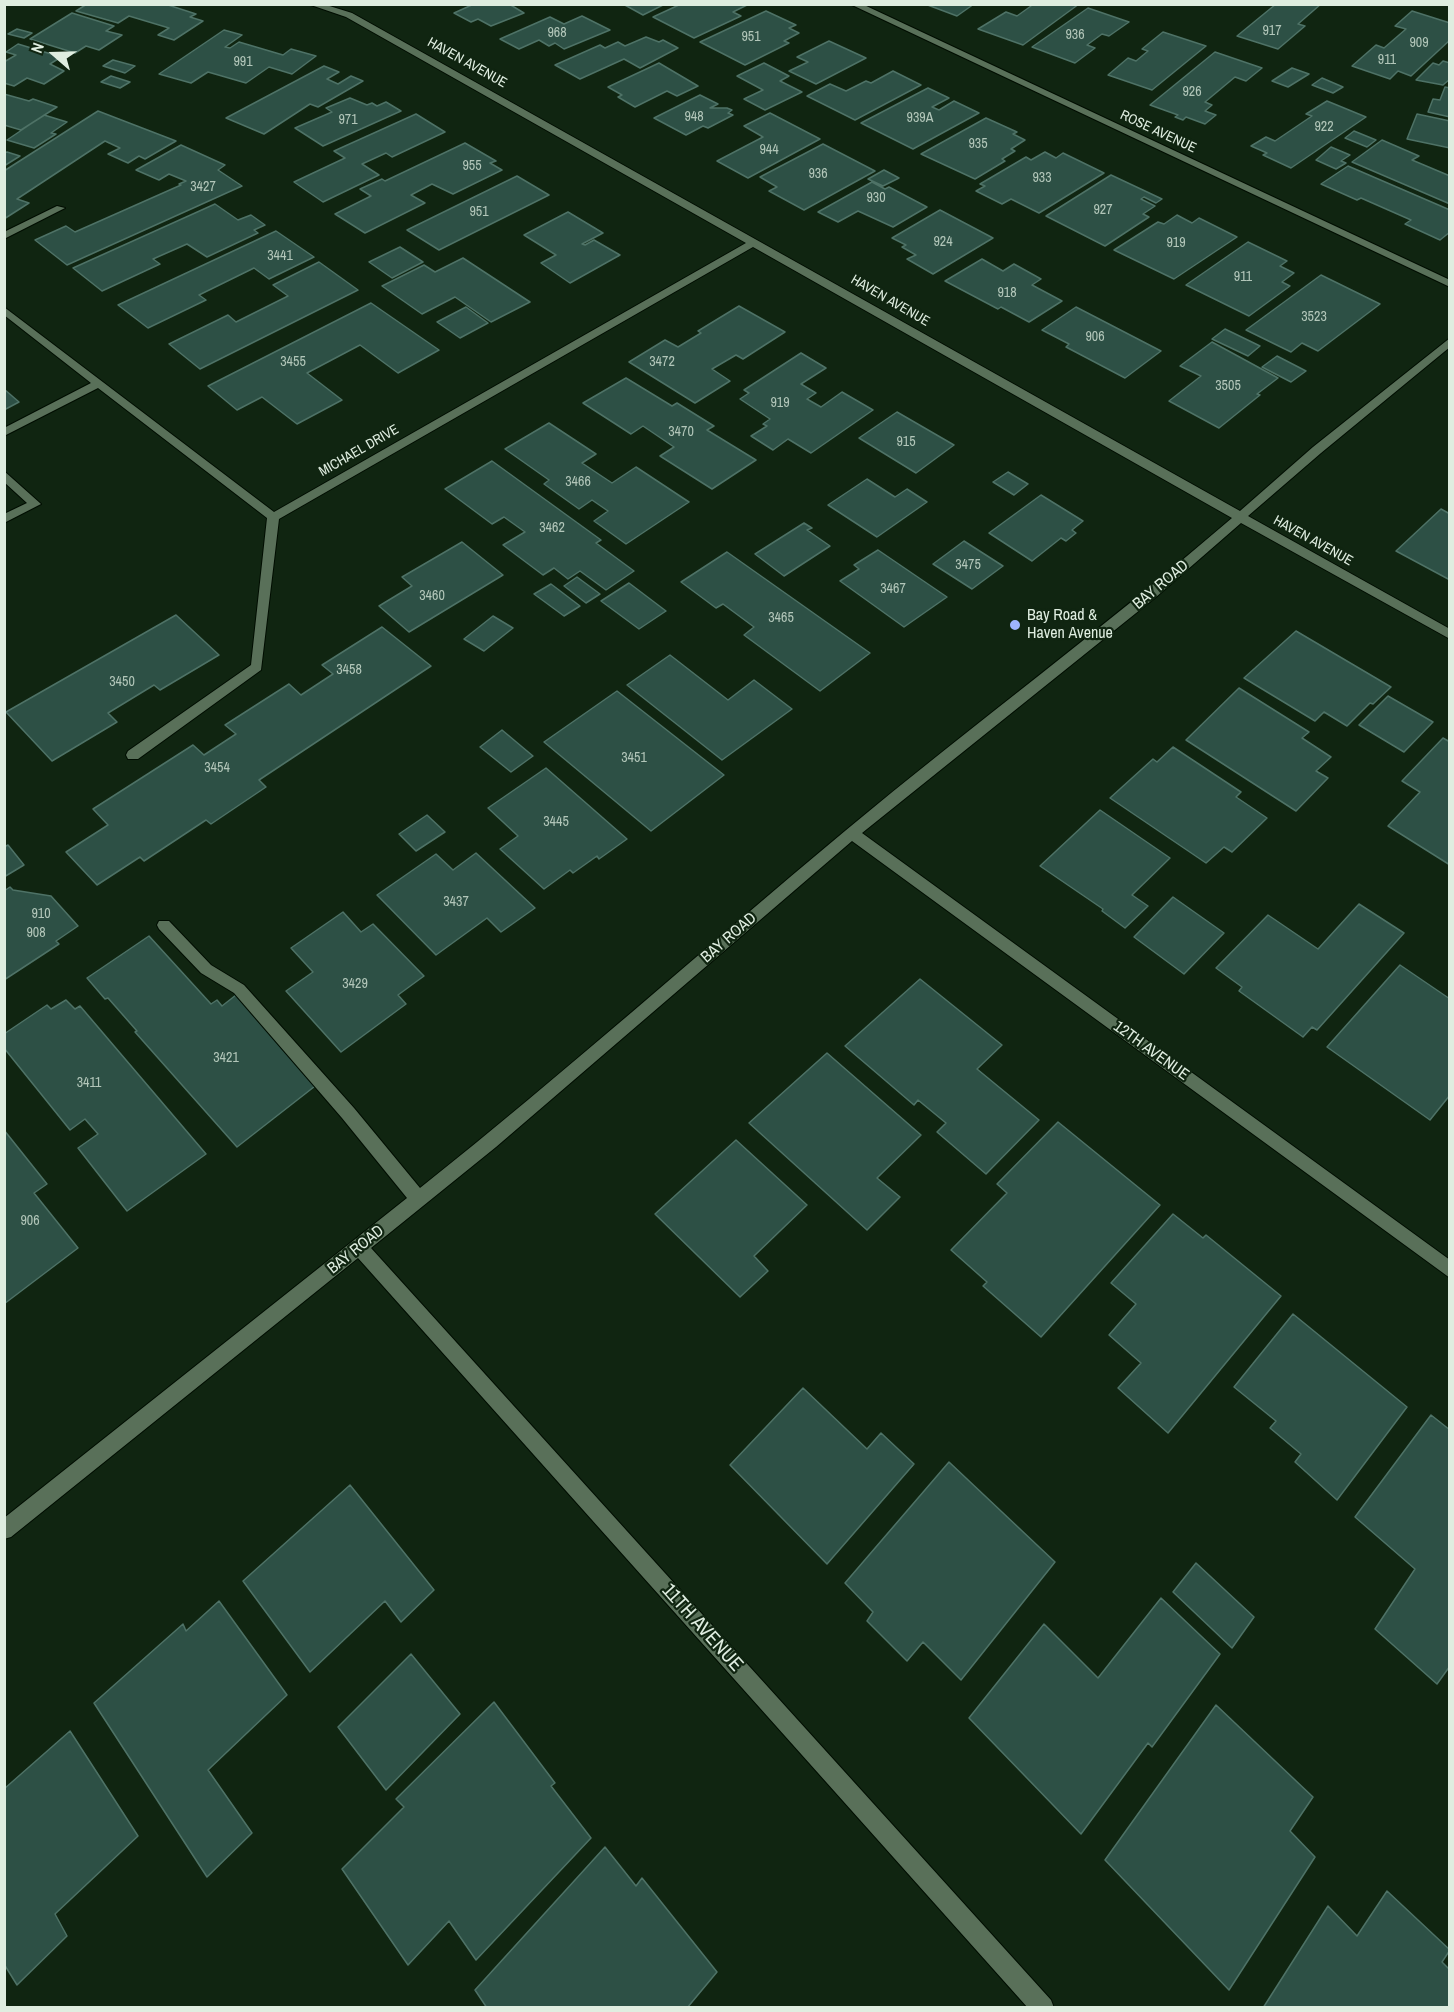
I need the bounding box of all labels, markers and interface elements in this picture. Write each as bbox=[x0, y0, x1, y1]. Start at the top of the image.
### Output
house number: 917 bbox=[1262, 23, 1282, 39]
north arrow bbox=[24, 24, 84, 84]
house number: 968 bbox=[547, 25, 567, 41]
house number: 936 bbox=[1065, 27, 1085, 43]
house number: 951 bbox=[741, 29, 761, 45]
street label: HAVEN AVENUE bbox=[424, 34, 510, 92]
house number: 909 bbox=[1409, 35, 1429, 51]
text: N bbox=[25, 40, 49, 56]
house number: 911 bbox=[1378, 52, 1396, 68]
house number: 991 bbox=[233, 54, 253, 70]
house number: 926 bbox=[1182, 84, 1202, 100]
street label: ROSE AVENUE bbox=[1117, 107, 1199, 157]
house number: 948 bbox=[684, 109, 704, 125]
house number: 939A bbox=[907, 110, 933, 126]
house number: 971 bbox=[338, 112, 358, 128]
house number: 922 bbox=[1314, 119, 1334, 135]
house number: 935 bbox=[968, 136, 988, 152]
house number: 944 bbox=[759, 142, 779, 158]
house number: 955 bbox=[462, 158, 482, 174]
house number: 936 bbox=[808, 166, 828, 182]
house number: 933 bbox=[1032, 170, 1052, 186]
house number: 3427 bbox=[190, 179, 216, 195]
house number: 930 bbox=[866, 190, 886, 206]
house number: 927 bbox=[1093, 202, 1113, 218]
house number: 951 bbox=[469, 204, 489, 220]
house number: 924 bbox=[933, 234, 953, 250]
house number: 919 bbox=[1166, 235, 1186, 251]
house number: 3441 bbox=[267, 248, 293, 264]
house number: 911 bbox=[1234, 269, 1252, 285]
street label: HAVEN AVENUE bbox=[848, 272, 932, 330]
house number: 918 bbox=[997, 285, 1017, 301]
house number: 3523 bbox=[1301, 309, 1327, 325]
house number: 906 bbox=[1085, 329, 1105, 345]
house number: 3455 bbox=[280, 354, 306, 370]
house number: 3472 bbox=[649, 354, 675, 370]
house number: 3505 bbox=[1215, 378, 1241, 394]
house number: 919 bbox=[770, 395, 790, 411]
street label: MICHAEL DRIVE bbox=[316, 421, 402, 481]
house number: 3470 bbox=[668, 424, 694, 440]
house number: 915 bbox=[896, 434, 916, 450]
house number: 3466 bbox=[565, 474, 591, 490]
street label: HAVEN AVENUE bbox=[1270, 512, 1356, 570]
house number: 3462 bbox=[539, 520, 565, 536]
street label: BAY ROAD bbox=[1129, 556, 1193, 614]
house number: 3475 bbox=[955, 557, 981, 573]
house number: 3467 bbox=[880, 581, 906, 597]
house number: 3460 bbox=[419, 588, 445, 604]
place label: Bay Road & Haven Avenue bbox=[1027, 606, 1113, 644]
house number: 3465 bbox=[768, 610, 794, 626]
marker: Bay Road & Haven Avenue bbox=[1008, 618, 1022, 632]
house number: 3458 bbox=[336, 662, 362, 678]
house number: 3450 bbox=[109, 674, 135, 690]
house number: 3451 bbox=[621, 750, 647, 766]
house number: 3454 bbox=[204, 760, 230, 776]
house number: 3445 bbox=[543, 814, 569, 830]
house number: 3437 bbox=[443, 894, 469, 910]
house number: 910 bbox=[31, 906, 51, 922]
street label: BAY ROAD bbox=[697, 909, 761, 967]
house number: 908 bbox=[26, 925, 46, 941]
house number: 3429 bbox=[342, 976, 368, 992]
street label: 12TH AVENUE bbox=[1109, 1017, 1193, 1085]
house number: 3421 bbox=[213, 1050, 239, 1066]
house number: 3411 bbox=[77, 1075, 101, 1091]
house number: 906 bbox=[20, 1213, 40, 1229]
street label: BAY ROAD bbox=[324, 1222, 388, 1278]
street label: 11TH AVENUE bbox=[656, 1579, 748, 1677]

